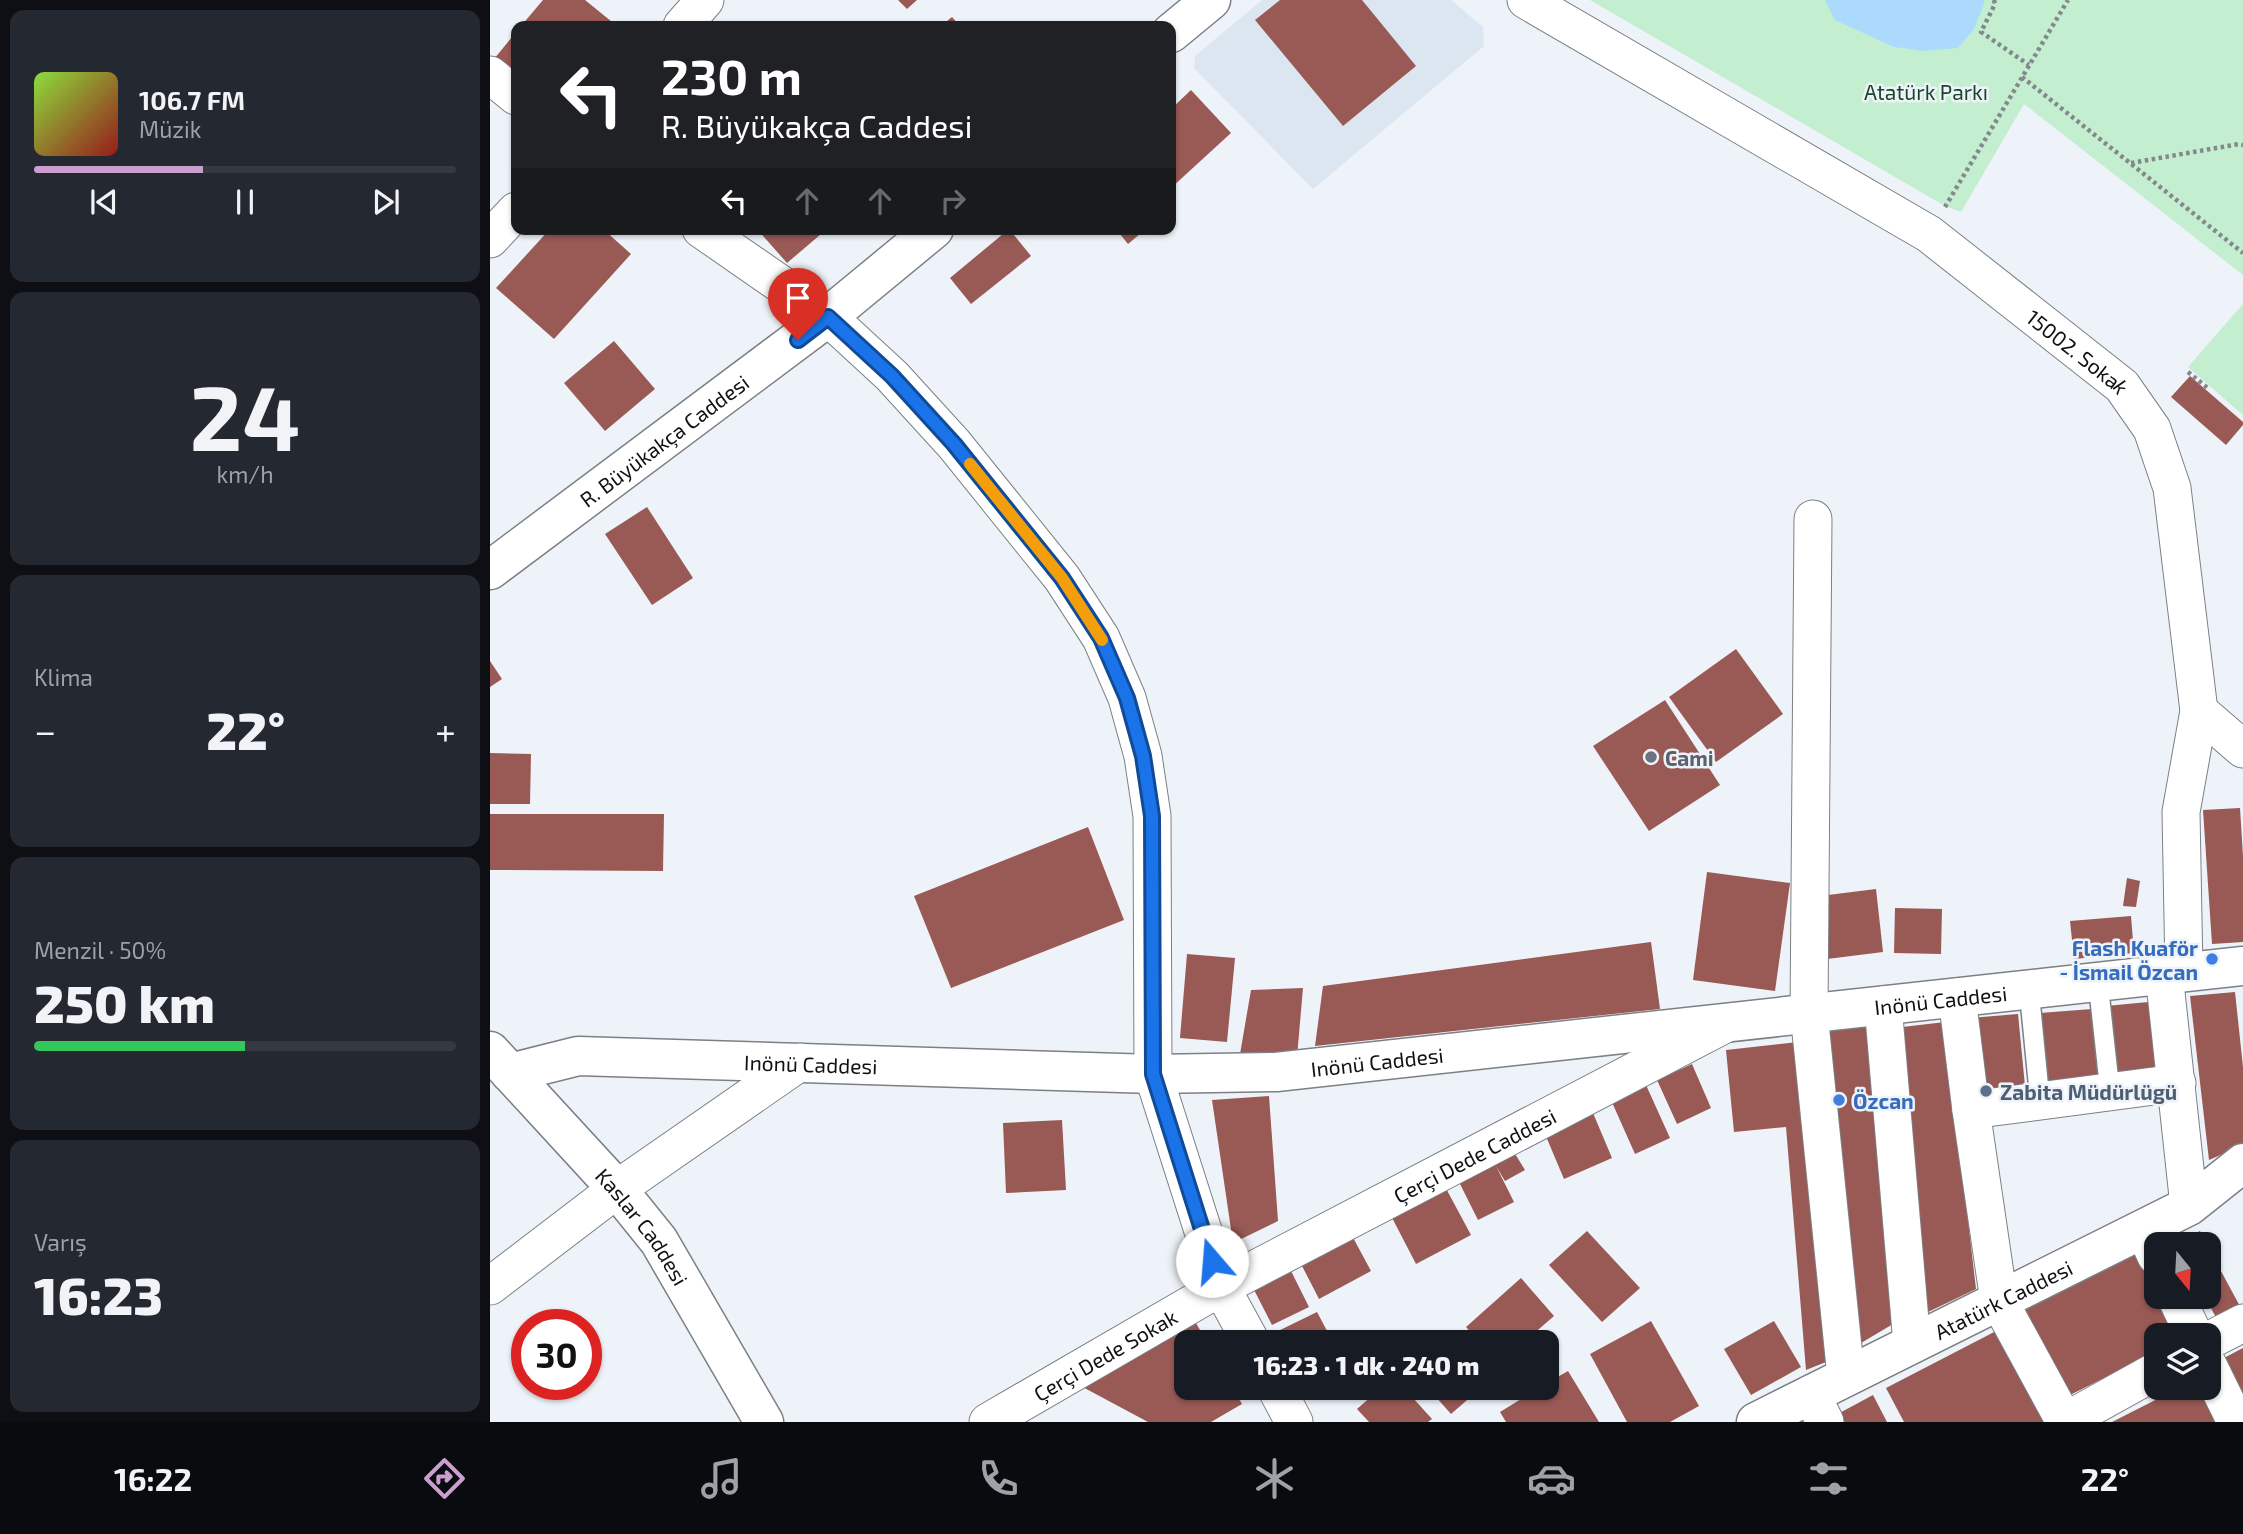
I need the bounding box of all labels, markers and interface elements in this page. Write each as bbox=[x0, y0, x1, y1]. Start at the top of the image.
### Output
text: 230 m bbox=[661, 46, 802, 105]
icon: left bbox=[546, 49, 637, 140]
park label: Atatürk Parkı bbox=[1864, 79, 1988, 104]
text: 106.7 FM bbox=[139, 84, 245, 115]
text: R. Büyükakça Caddesi bbox=[661, 106, 972, 144]
text: Müzik bbox=[139, 115, 201, 143]
icon: left bbox=[715, 182, 753, 220]
icon: ahead bbox=[788, 182, 826, 220]
icon: ahead bbox=[861, 182, 899, 220]
icon: right bbox=[934, 182, 972, 220]
icon: previous bbox=[85, 183, 123, 221]
icon: pause bbox=[226, 183, 264, 221]
icon: next bbox=[367, 183, 405, 221]
pin bbox=[768, 268, 828, 340]
icon: arrive bbox=[779, 279, 817, 317]
street label: 15002. Sokak bbox=[2022, 304, 2136, 398]
text: 24 bbox=[190, 360, 300, 469]
street label: R. Büyükakça Caddesi bbox=[574, 369, 753, 511]
text: km/h bbox=[216, 460, 274, 488]
text: Klima bbox=[34, 663, 93, 691]
text: 22° bbox=[206, 698, 285, 760]
text: − bbox=[34, 707, 56, 753]
text: + bbox=[435, 707, 456, 753]
place label: Cami bbox=[1665, 745, 1714, 770]
marker: Cami bbox=[1643, 749, 1659, 765]
place label: Flash Kuaför - İsmail Özcan bbox=[2060, 935, 2198, 984]
text: Menzil · 50% bbox=[34, 936, 166, 964]
marker: Flash Kuaför - İsmail Özcan bbox=[2204, 951, 2220, 967]
text: 250 km bbox=[34, 971, 215, 1033]
street label: Inönü Caddesi bbox=[1873, 979, 2008, 1019]
street label: Inönü Caddesi bbox=[1309, 1041, 1445, 1081]
street label: Inönü Caddesi bbox=[744, 1049, 878, 1078]
place label: Zabita Müdürlügü bbox=[2000, 1079, 2177, 1104]
marker: Zabita Müdürlügü bbox=[1978, 1083, 1994, 1099]
place label: Özcan bbox=[1853, 1088, 1914, 1113]
marker: Özcan bbox=[1831, 1092, 1847, 1108]
street label: Çerçi Dede Caddesi bbox=[1389, 1102, 1560, 1209]
street label: Kaslar Caddesi bbox=[591, 1163, 694, 1289]
position arrow bbox=[1175, 1224, 1249, 1298]
text: Varış bbox=[34, 1228, 87, 1256]
north arrow bbox=[2144, 1232, 2221, 1309]
map controls bbox=[2144, 1232, 2221, 1400]
street label: Atatürk Caddesi bbox=[1930, 1254, 2076, 1344]
text: 16:23 bbox=[34, 1263, 163, 1325]
street label: Çerçi Dede Sokak bbox=[1029, 1303, 1181, 1407]
speed limit sign: 30 bbox=[511, 1309, 602, 1400]
button: layers bbox=[2144, 1323, 2221, 1400]
text: 16:23 · 1 dk · 240 m bbox=[1254, 1349, 1479, 1380]
icon: directions bbox=[420, 1454, 469, 1503]
icon: music bbox=[697, 1454, 746, 1503]
icon: phone bbox=[974, 1454, 1023, 1503]
icon: climate bbox=[1250, 1454, 1299, 1503]
icon: car bbox=[1527, 1454, 1576, 1503]
icon: filters bbox=[1804, 1454, 1853, 1503]
text: 16:22 bbox=[114, 1459, 192, 1497]
text: 22° bbox=[2081, 1459, 2129, 1497]

